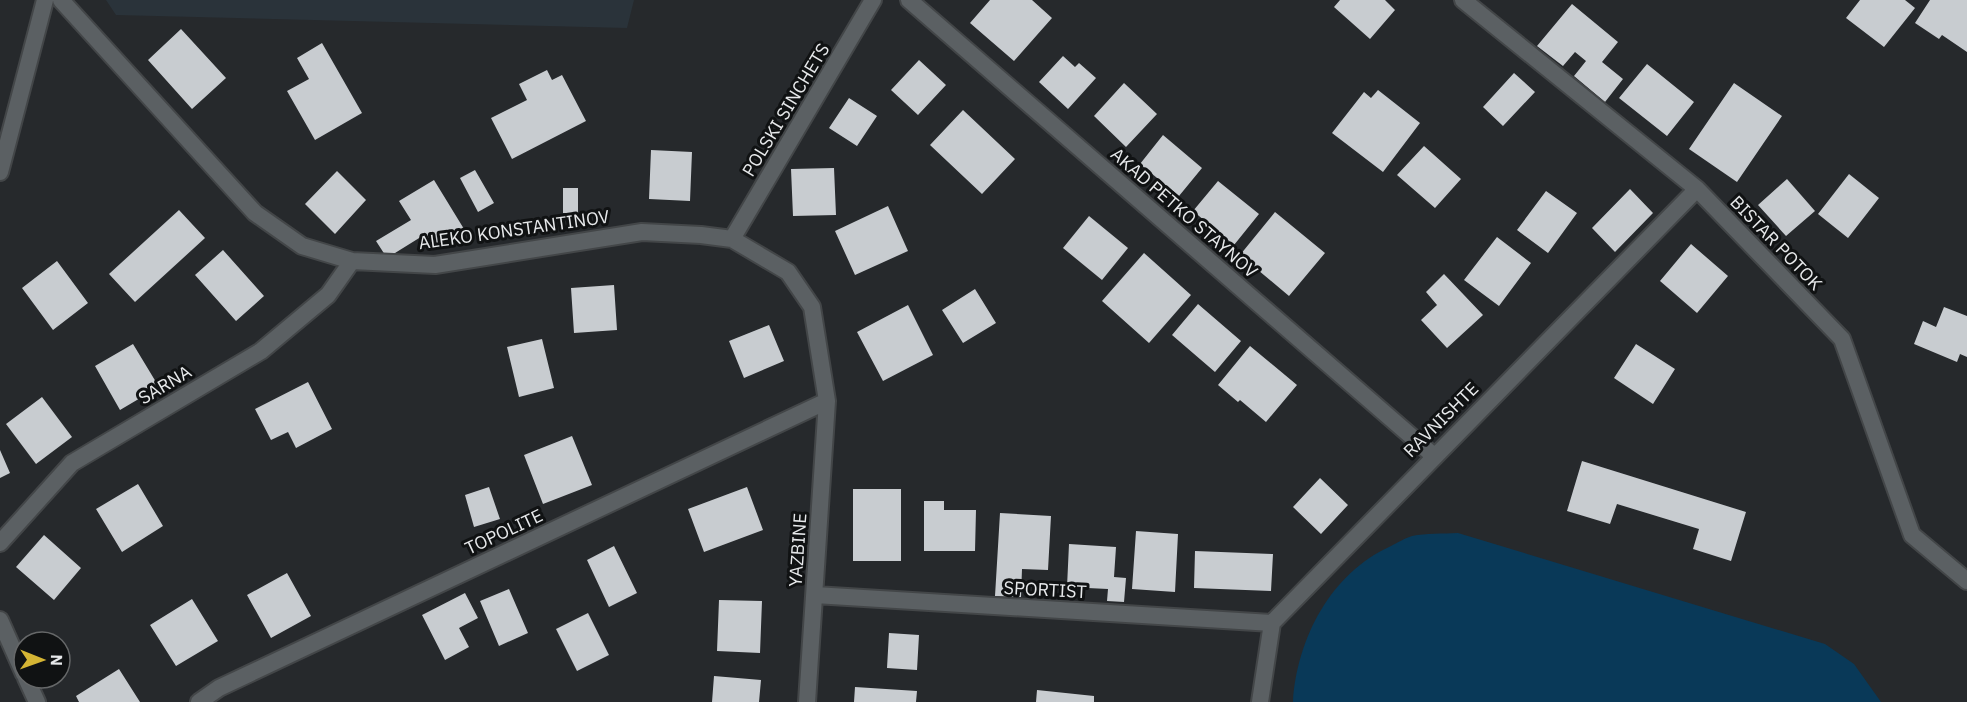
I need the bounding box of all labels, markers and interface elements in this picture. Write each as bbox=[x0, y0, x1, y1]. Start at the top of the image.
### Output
street label: POLSKI SINCHETS bbox=[737, 39, 834, 181]
street label: AKAD PETKO STAYNOV bbox=[1106, 143, 1263, 283]
street label: BISTAR POTOK bbox=[1725, 190, 1828, 295]
street label: ALEKO KONSTANTINOV bbox=[417, 205, 611, 254]
street label: SARNA bbox=[134, 360, 196, 409]
street label: RAVNISHTE bbox=[1398, 377, 1483, 462]
street label: TOPOLITE bbox=[461, 504, 546, 560]
street label: YAZBINE bbox=[783, 512, 812, 588]
street label: SPORTIST bbox=[1003, 576, 1087, 603]
north arrow bbox=[12, 630, 72, 690]
text: N bbox=[47, 654, 67, 666]

